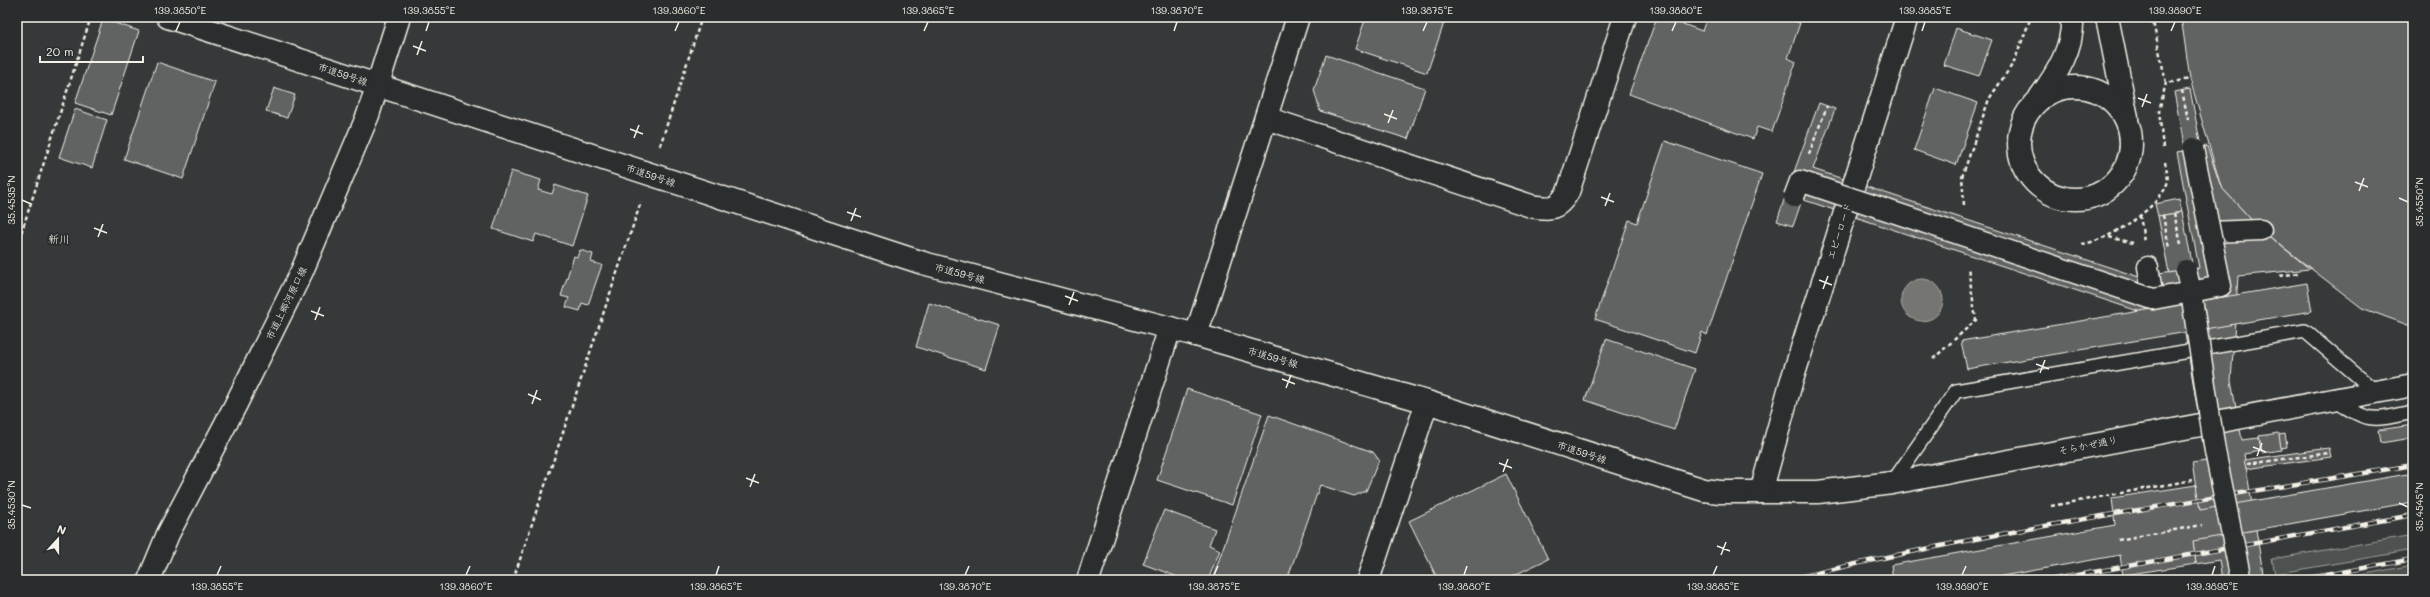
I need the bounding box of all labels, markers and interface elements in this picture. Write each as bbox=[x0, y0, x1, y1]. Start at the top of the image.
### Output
text: 139.3850°E bbox=[154, 3, 207, 17]
text: 139.3855°E bbox=[403, 3, 455, 17]
text: 139.3860°E bbox=[653, 3, 706, 17]
text: 139.3865°E bbox=[902, 3, 955, 17]
text: 139.3870°E bbox=[1151, 3, 1203, 17]
text: 139.3875°E bbox=[1401, 3, 1453, 17]
text: 139.3880°E bbox=[1650, 3, 1703, 17]
text: 139.3885°E bbox=[1899, 3, 1952, 17]
text: 139.3890°E bbox=[2149, 3, 2202, 17]
scale bar bbox=[40, 38, 143, 64]
text: 20 m bbox=[46, 43, 74, 59]
street label: 市道59号線 bbox=[316, 59, 370, 89]
street label: 市道59号線 bbox=[624, 160, 678, 190]
text: 35.4535°N bbox=[4, 175, 18, 225]
text: 35.4550°N bbox=[2412, 177, 2426, 227]
street label: エビーロード bbox=[1823, 201, 1855, 261]
district label: 新川 bbox=[48, 231, 70, 246]
street label: 市道59号線 bbox=[933, 260, 987, 286]
street label: 市道上郷河原口線 bbox=[262, 264, 310, 342]
street label: 市道59号線 bbox=[1246, 343, 1300, 371]
street label: そらかぜ通り bbox=[2057, 432, 2119, 458]
street label: 市道59号線 bbox=[1555, 437, 1609, 467]
text: 35.4530°N bbox=[4, 480, 18, 530]
text: 35.4545°N bbox=[2412, 482, 2426, 532]
north arrow bbox=[38, 519, 78, 559]
text: N bbox=[55, 521, 68, 538]
text: 139.3855°E bbox=[191, 579, 243, 593]
text: 139.3860°E bbox=[440, 579, 493, 593]
text: 139.3865°E bbox=[690, 579, 743, 593]
text: 139.3870°E bbox=[939, 579, 991, 593]
text: 139.3875°E bbox=[1188, 579, 1240, 593]
text: 139.3880°E bbox=[1438, 579, 1491, 593]
text: 139.3885°E bbox=[1687, 579, 1740, 593]
text: 139.3890°E bbox=[1936, 579, 1989, 593]
text: 139.3895°E bbox=[2186, 579, 2238, 593]

